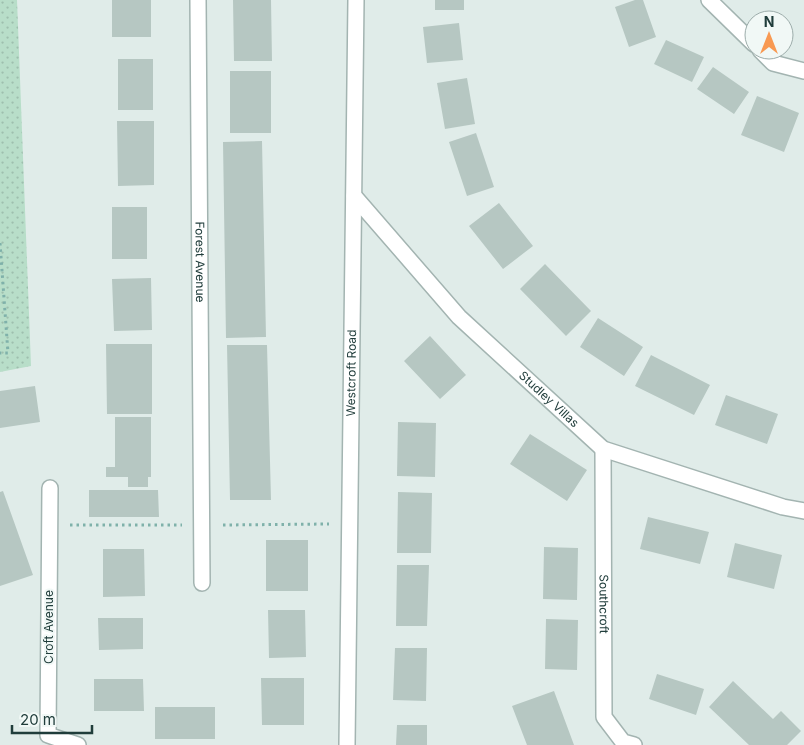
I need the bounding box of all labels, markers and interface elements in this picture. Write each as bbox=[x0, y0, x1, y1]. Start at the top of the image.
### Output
north arrow bbox=[744, 10, 794, 60]
text: N bbox=[764, 13, 774, 30]
street label: Forest Avenue bbox=[193, 221, 208, 303]
street label: Westcroft Road bbox=[343, 329, 359, 417]
street label: Studley Villas bbox=[516, 368, 582, 430]
street label: Southcroft bbox=[596, 574, 612, 634]
street label: Croft Avenue bbox=[41, 590, 56, 664]
scale bar bbox=[12, 702, 92, 734]
text: 20 m bbox=[20, 710, 56, 729]

